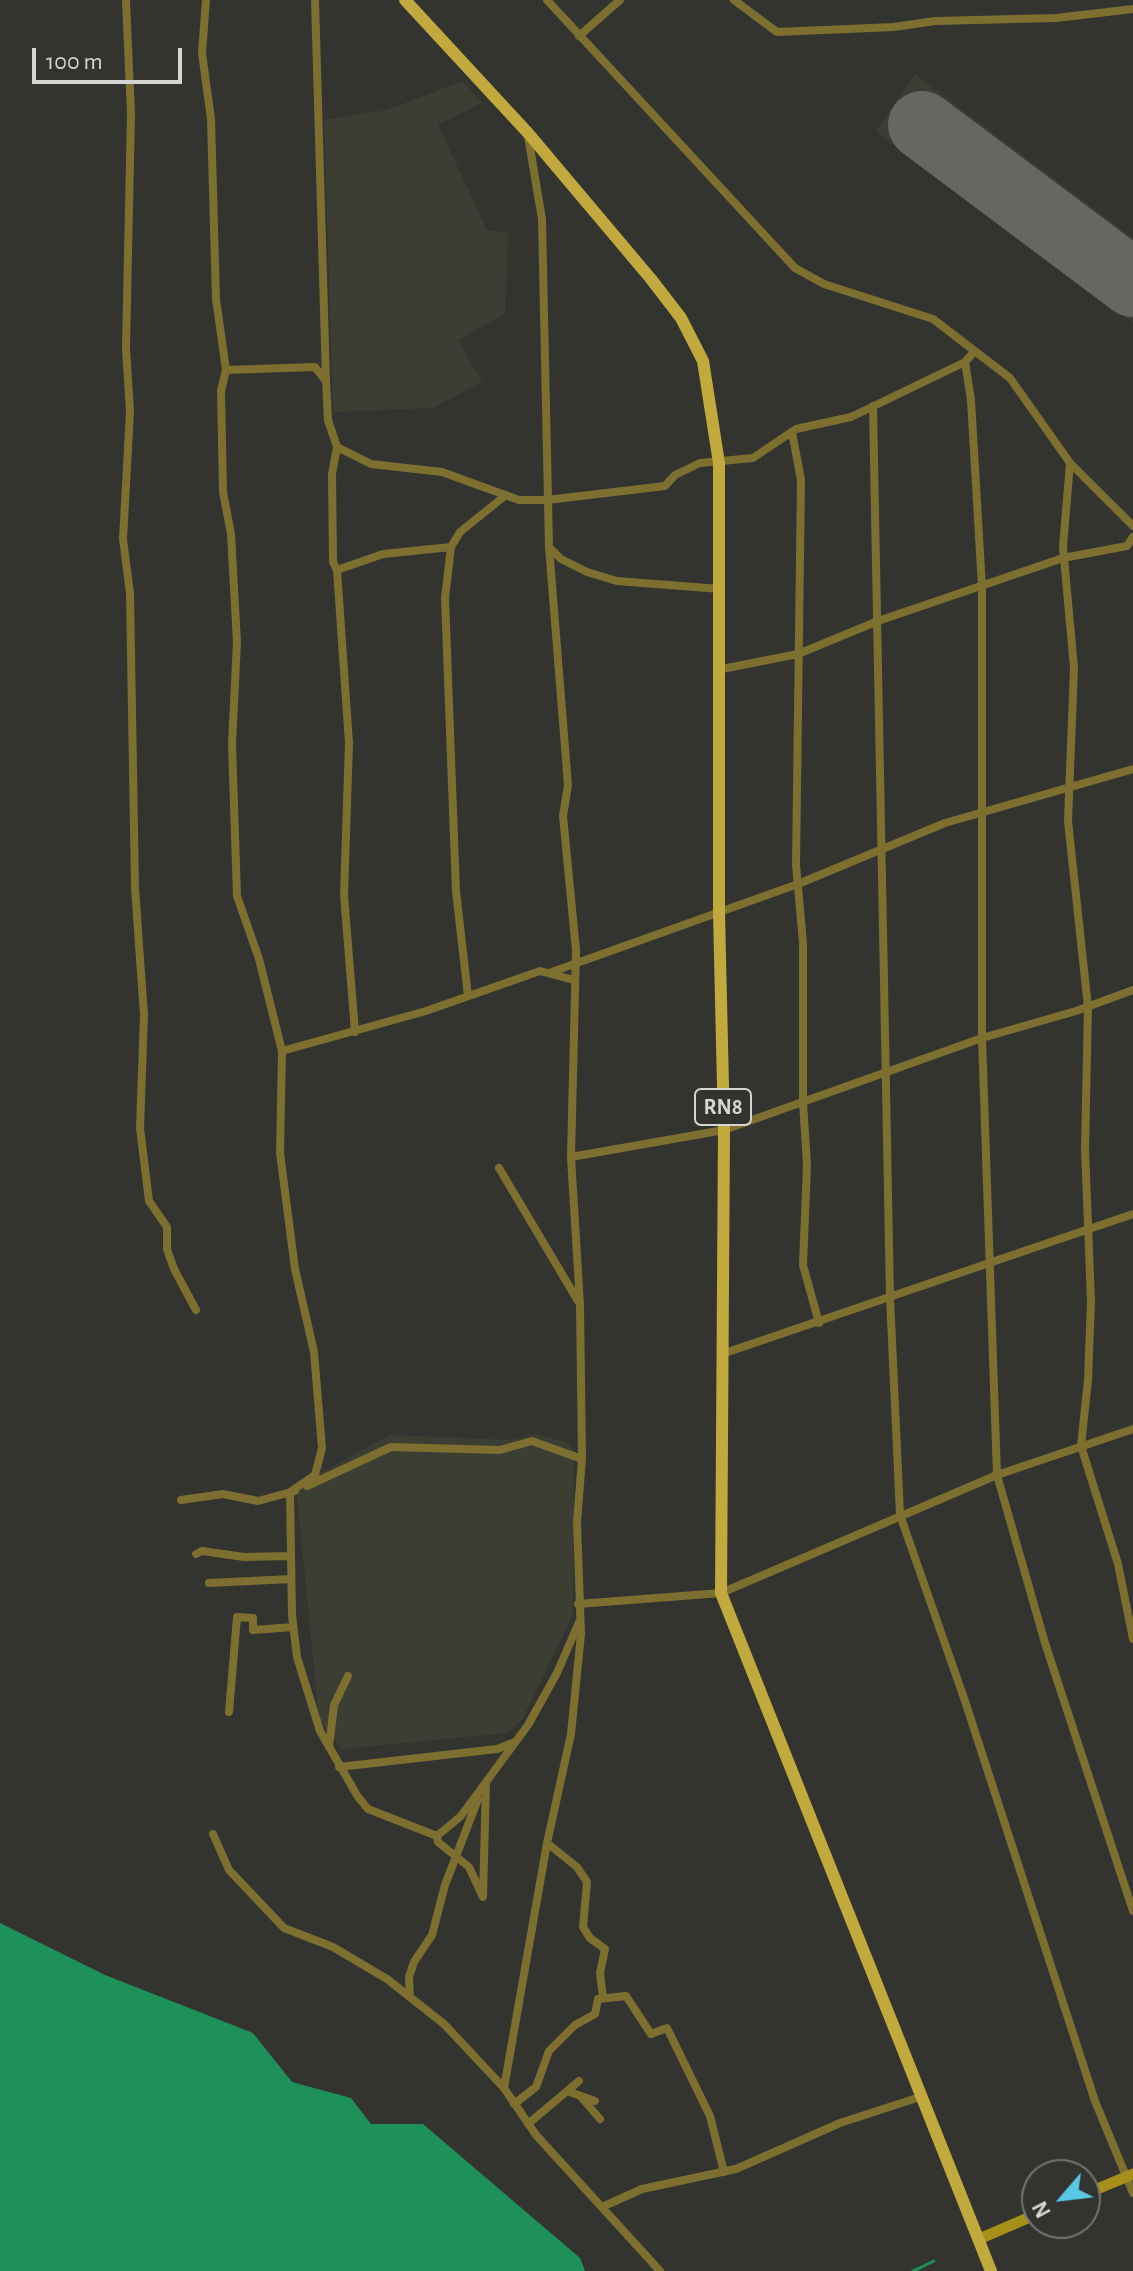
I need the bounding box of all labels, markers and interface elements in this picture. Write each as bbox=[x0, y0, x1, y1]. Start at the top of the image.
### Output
scale bar bbox=[36, 32, 186, 82]
text: 100 m bbox=[46, 50, 103, 74]
road number: RN8 bbox=[695, 1089, 751, 1125]
north arrow bbox=[1021, 2159, 1101, 2239]
text: N bbox=[1028, 2197, 1055, 2221]

